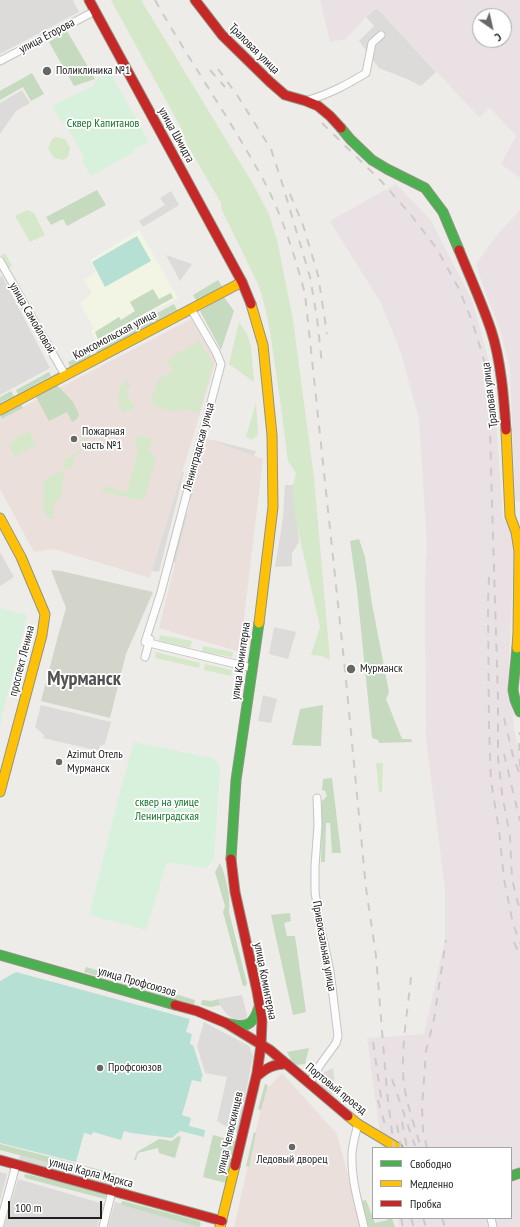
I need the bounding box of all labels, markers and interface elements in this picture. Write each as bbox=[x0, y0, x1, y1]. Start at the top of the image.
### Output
north arrow bbox=[472, 8, 512, 48]
street label: улица Егорова bbox=[17, 15, 77, 57]
street label: Траловая улица bbox=[226, 21, 282, 77]
text: С bbox=[492, 30, 504, 44]
place label: Поликлиника №1 bbox=[56, 64, 130, 78]
marker: Поликлиника №1 bbox=[41, 65, 53, 77]
street label: улица Шмидта bbox=[155, 105, 197, 165]
park label: Сквер Капитанов bbox=[67, 117, 139, 131]
street label: улица Самойловой bbox=[6, 280, 58, 356]
street label: Комсомольская улица bbox=[71, 307, 159, 363]
street label: Траловая улица bbox=[479, 361, 501, 429]
street label: Ленинградская улица bbox=[180, 401, 218, 493]
place label: Пожарная часть №1 bbox=[82, 425, 125, 453]
marker: Пожарная часть №1 bbox=[69, 434, 79, 444]
street label: улица Коминтерна bbox=[228, 621, 254, 701]
street label: проспект Ленина bbox=[6, 624, 38, 698]
place label: Мурманск bbox=[360, 662, 403, 676]
marker: Мурманск bbox=[345, 663, 357, 675]
district label: Мурманск bbox=[47, 667, 121, 691]
place label: Azimut Отель Мурманск bbox=[67, 748, 123, 776]
marker: Azimut Отель Мурманск bbox=[54, 757, 64, 767]
park label: сквер на улице Ленинградская bbox=[135, 796, 199, 824]
street label: Привокзальная улица bbox=[309, 900, 339, 992]
street label: улица Коминтерна bbox=[250, 941, 280, 1021]
street label: улица Профсоюзов bbox=[96, 964, 178, 1000]
street label: Портовый проезд bbox=[302, 1060, 370, 1118]
place label: Профсоюзов bbox=[108, 1061, 162, 1075]
marker: Профсоюзов bbox=[95, 1063, 105, 1073]
street label: улица Челюскинцев bbox=[214, 1090, 246, 1176]
marker: Ледовый дворец bbox=[287, 1142, 297, 1152]
legend bbox=[372, 1147, 512, 1219]
place label: Ледовый дворец bbox=[256, 1153, 328, 1167]
street label: улица Карла Маркса bbox=[47, 1155, 135, 1191]
text: Свободно bbox=[410, 1156, 452, 1171]
text: Медленно bbox=[410, 1176, 453, 1191]
scale bar bbox=[10, 1193, 104, 1219]
text: Пробка bbox=[410, 1196, 441, 1211]
text: 100 m bbox=[15, 1200, 42, 1215]

